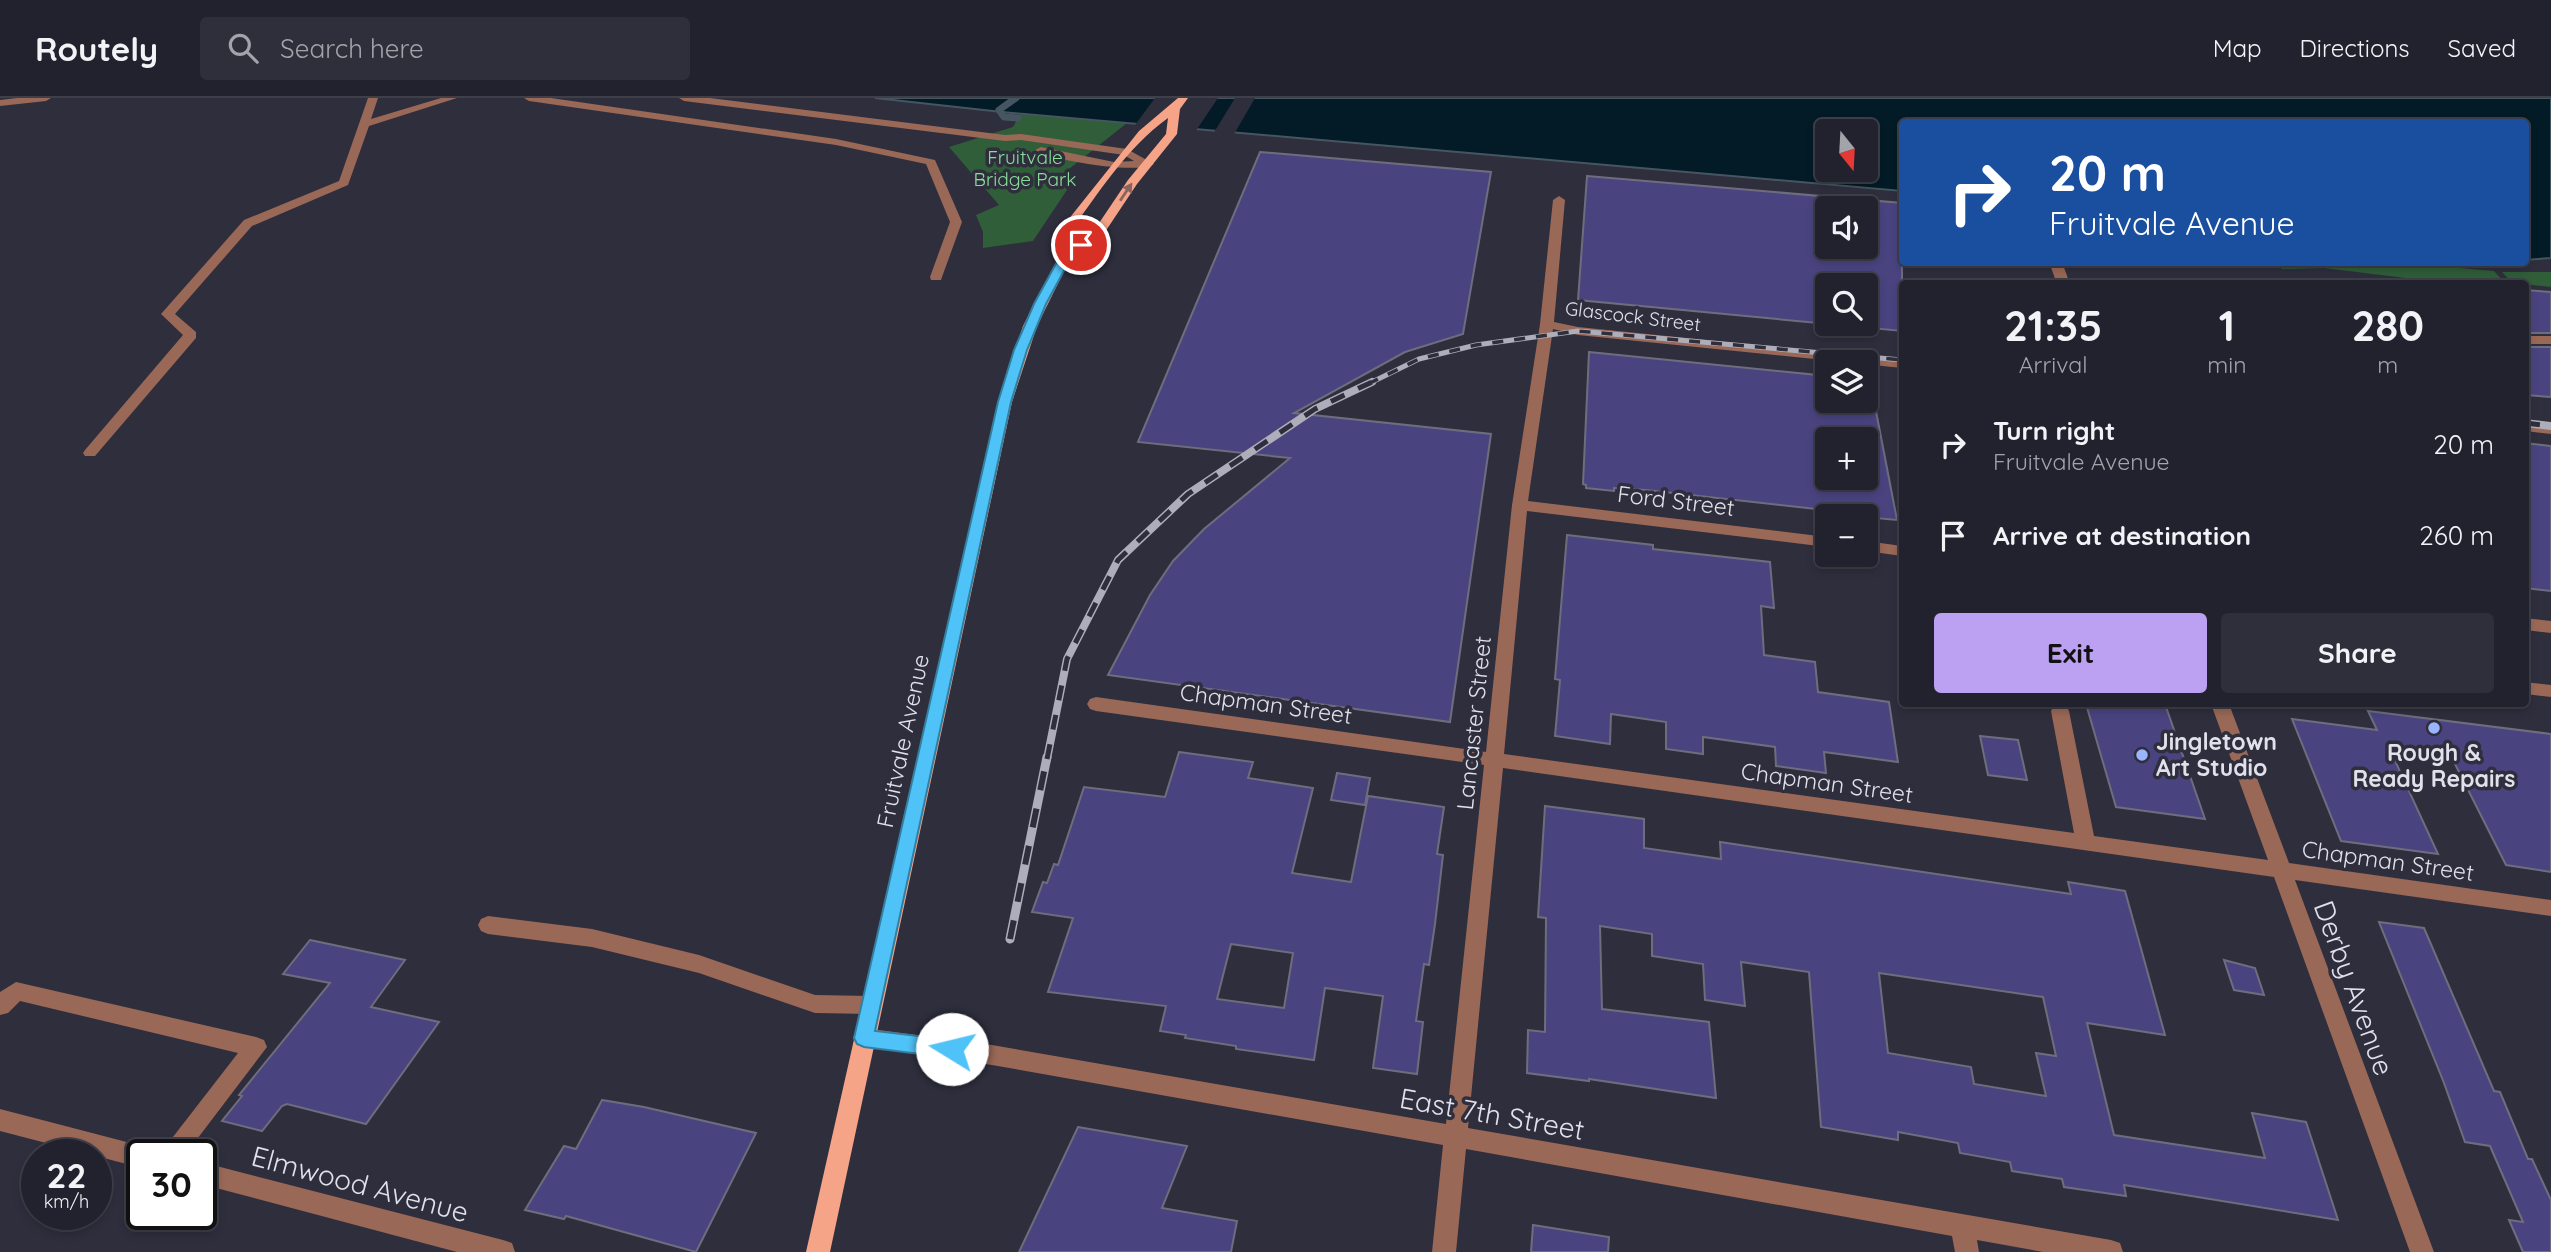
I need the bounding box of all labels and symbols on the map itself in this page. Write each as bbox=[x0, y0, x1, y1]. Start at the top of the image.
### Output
north arrow bbox=[1815, 119, 1878, 182]
park label: Fruitvale Bridge Park bbox=[974, 145, 1076, 191]
one-way arrow bbox=[1119, 182, 1132, 202]
pin bbox=[1051, 215, 1111, 275]
street label: Glascock Street bbox=[1564, 296, 1702, 336]
street label: Ford Street bbox=[1616, 479, 1737, 522]
street label: Lancaster Street bbox=[1450, 634, 1497, 811]
street label: Fruitvale Avenue bbox=[870, 652, 935, 830]
street label: Chapman Street bbox=[1178, 677, 1354, 730]
marker: Rough & Ready Repairs bbox=[2426, 720, 2442, 736]
place label: Jingletown Art Studio bbox=[2156, 727, 2277, 782]
place label: Rough & Ready Repairs bbox=[2353, 738, 2515, 793]
marker: Jingletown Art Studio bbox=[2134, 747, 2150, 763]
street label: Chapman Street bbox=[1739, 756, 1915, 809]
street label: Chapman Street bbox=[2300, 834, 2476, 887]
street label: Derby Avenue bbox=[2307, 896, 2402, 1080]
position arrow bbox=[915, 1012, 989, 1086]
street label: East 7th Street bbox=[1397, 1080, 1587, 1147]
street label: Elmwood Avenue bbox=[248, 1138, 472, 1229]
speed limit sign: 30 bbox=[126, 1139, 217, 1230]

